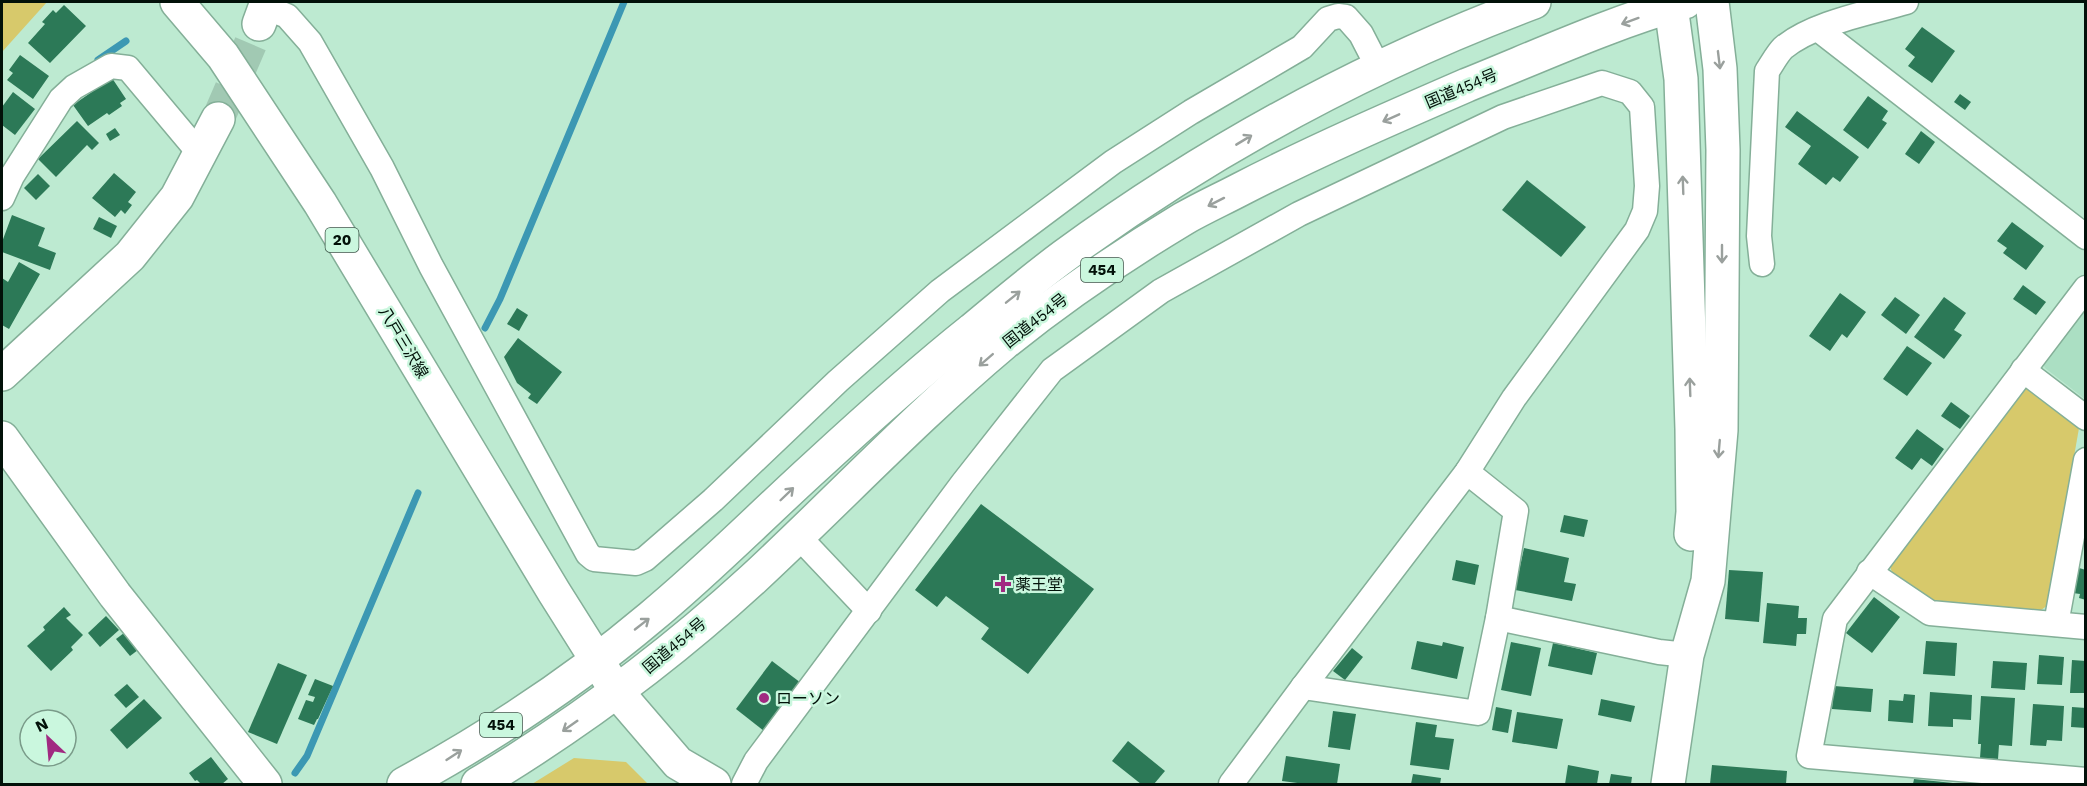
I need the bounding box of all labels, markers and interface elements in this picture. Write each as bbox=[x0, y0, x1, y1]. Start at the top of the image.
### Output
one-way arrow bbox=[1621, 16, 1640, 27]
one-way arrow bbox=[1713, 49, 1724, 69]
street label: 国道454号 bbox=[1422, 65, 1500, 112]
one-way arrow bbox=[1383, 112, 1401, 124]
one-way arrow bbox=[1235, 134, 1252, 147]
one-way arrow bbox=[1678, 176, 1689, 196]
one-way arrow bbox=[1207, 197, 1225, 209]
road number: 20 bbox=[326, 228, 358, 252]
one-way arrow bbox=[1716, 244, 1728, 264]
road number: 454 bbox=[1081, 258, 1123, 282]
street label: 国道454号 bbox=[999, 289, 1071, 352]
one-way arrow bbox=[1005, 290, 1021, 303]
street label: 八戸三沢線 bbox=[375, 303, 432, 381]
one-way arrow bbox=[978, 353, 994, 366]
one-way arrow bbox=[1685, 378, 1696, 398]
one-way arrow bbox=[1714, 439, 1725, 459]
one-way arrow bbox=[779, 487, 794, 501]
place label: 薬王堂 bbox=[1015, 575, 1063, 594]
marker: 薬王堂 bbox=[996, 577, 1010, 591]
street label: 国道454号 bbox=[639, 613, 710, 677]
one-way arrow bbox=[634, 618, 650, 631]
place label: ローソン bbox=[776, 689, 840, 708]
marker: ローソン bbox=[757, 691, 771, 705]
north arrow bbox=[18, 708, 78, 768]
road number: 454 bbox=[480, 713, 522, 737]
text: N bbox=[32, 714, 51, 736]
one-way arrow bbox=[562, 720, 578, 732]
one-way arrow bbox=[445, 749, 462, 761]

